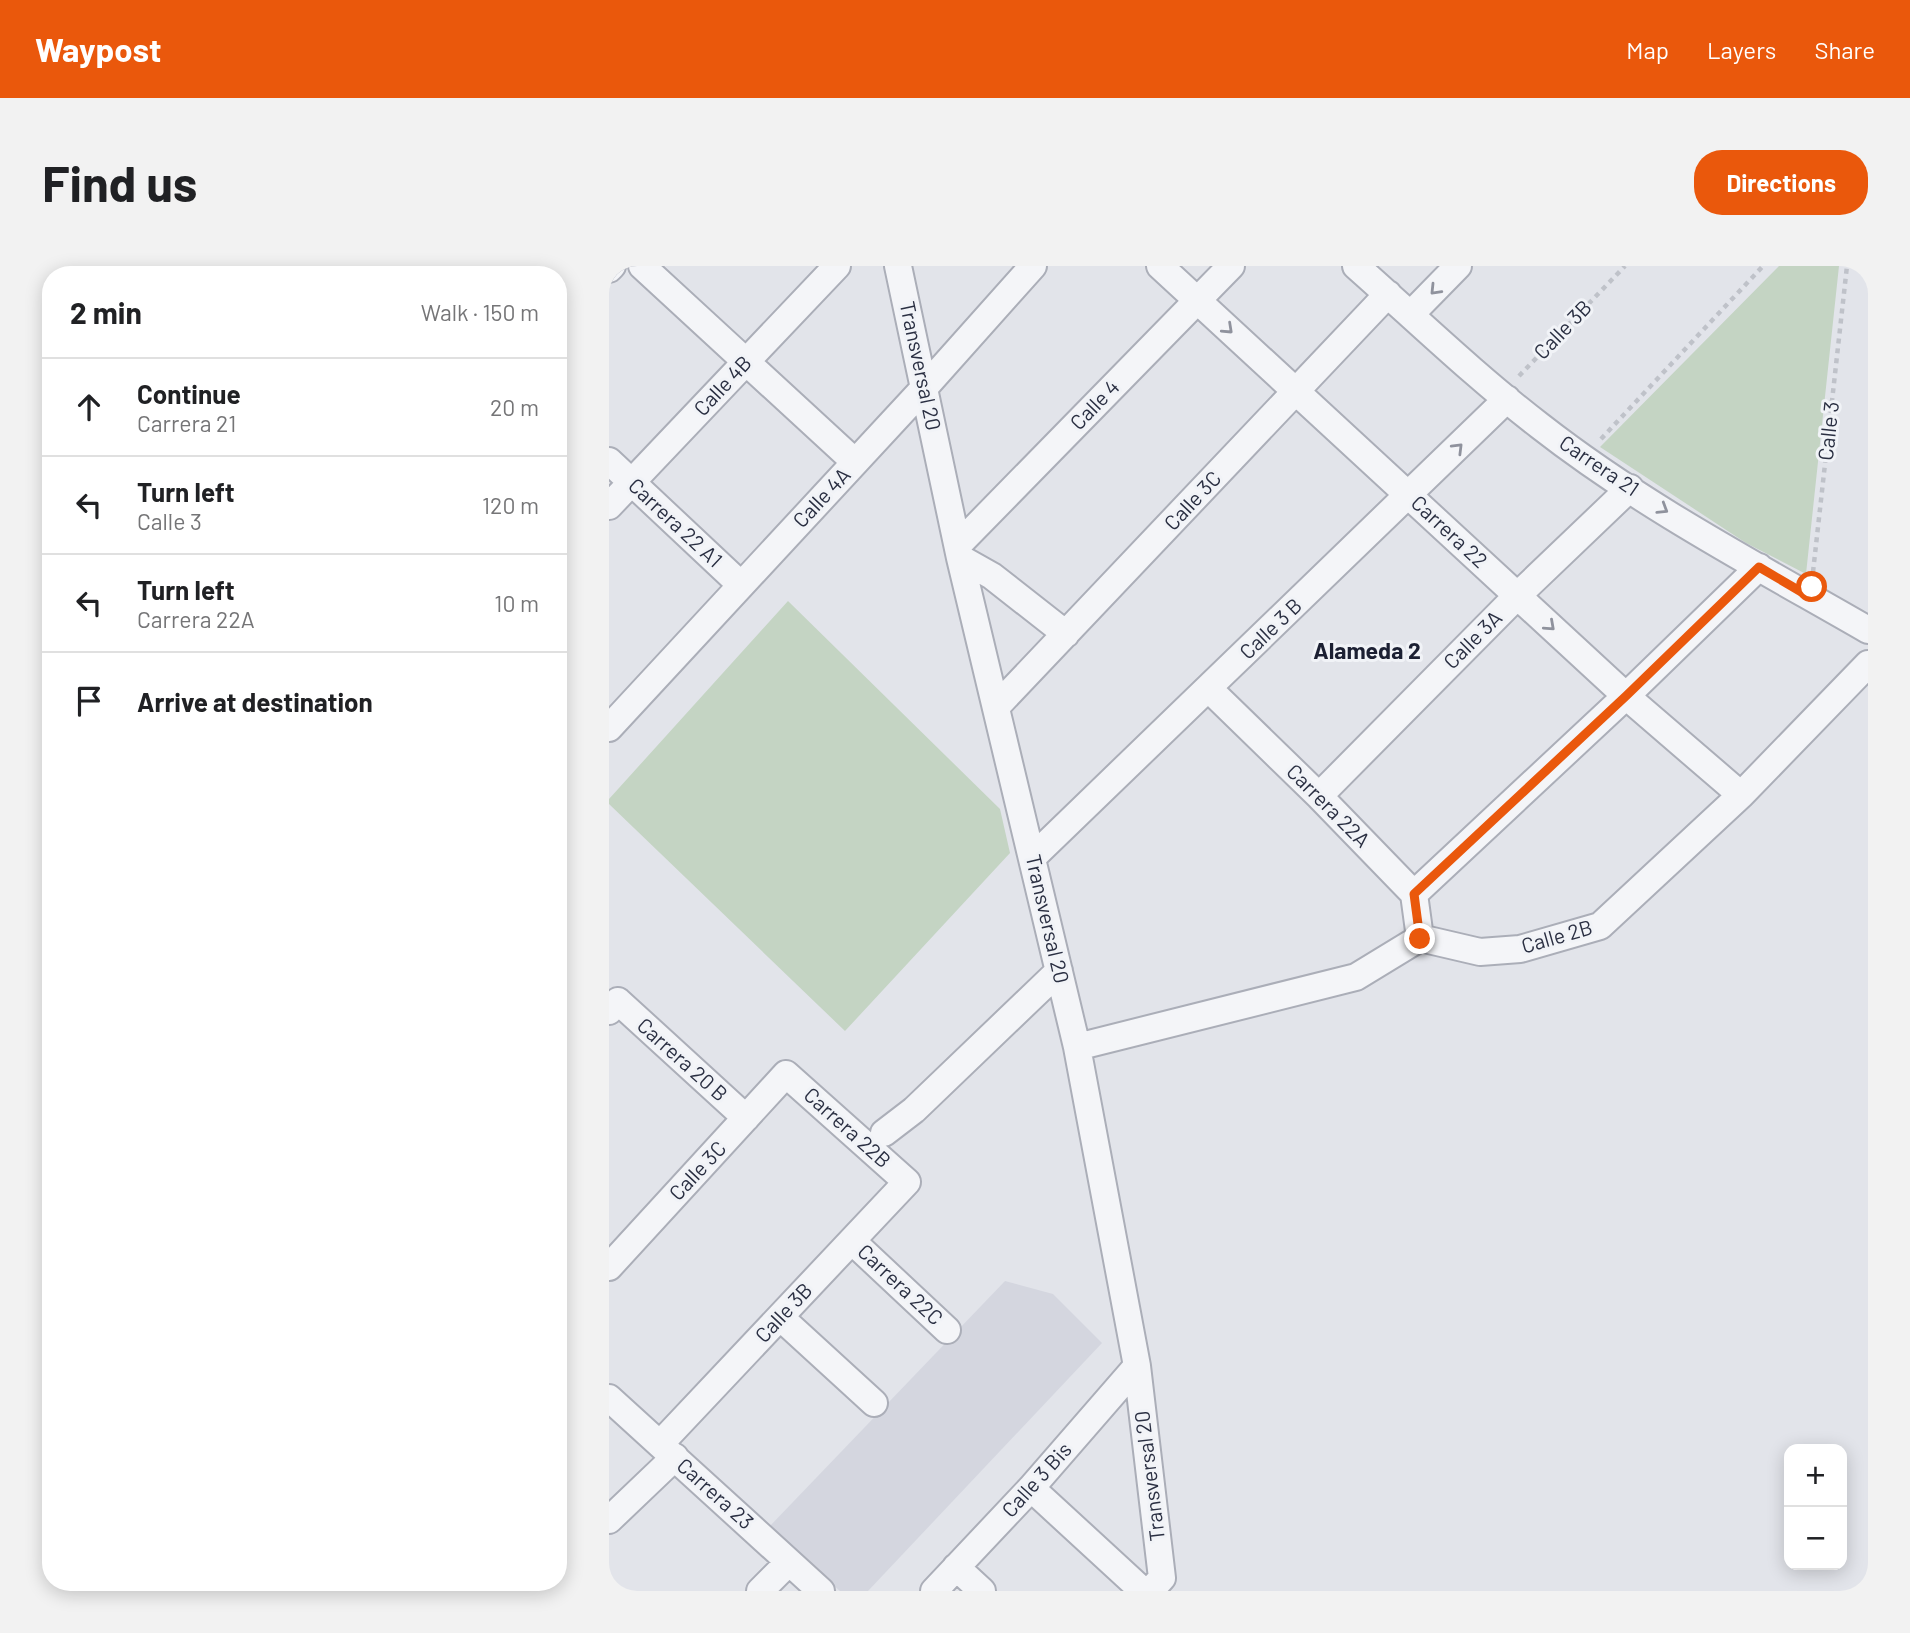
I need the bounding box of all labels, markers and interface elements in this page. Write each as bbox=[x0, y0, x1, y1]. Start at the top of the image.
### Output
text: Waypost bbox=[35, 29, 162, 69]
text: Map bbox=[1626, 35, 1669, 64]
text: Layers bbox=[1707, 35, 1776, 64]
text: Share bbox=[1814, 35, 1875, 64]
button: Directions bbox=[1694, 150, 1868, 215]
text: Find us bbox=[42, 153, 197, 212]
one-way arrow bbox=[1430, 282, 1443, 295]
text: 2 min bbox=[70, 294, 142, 330]
street label: Calle 3B bbox=[1528, 294, 1596, 364]
text: Walk · 150 m bbox=[421, 298, 539, 326]
street label: Transversal 20 bbox=[896, 299, 947, 433]
one-way arrow bbox=[1220, 321, 1233, 333]
street label: Calle 4B bbox=[688, 350, 756, 420]
street label: Calle 4 bbox=[1064, 374, 1124, 434]
text: Continue bbox=[137, 378, 241, 409]
icon: ahead bbox=[70, 388, 108, 426]
text: 20 m bbox=[490, 393, 539, 421]
street label: Calle 3 bbox=[1812, 400, 1843, 462]
text: Carrera 21 bbox=[137, 409, 236, 437]
street label: Carrera 21 bbox=[1555, 429, 1644, 500]
one-way arrow bbox=[1450, 443, 1463, 456]
street label: Calle 4A bbox=[787, 462, 855, 532]
street label: Calle 3C bbox=[1158, 465, 1226, 535]
street label: Carrera 22 A1 bbox=[624, 472, 728, 572]
text: Turn left bbox=[137, 476, 235, 507]
icon: left bbox=[70, 486, 108, 524]
street label: Carrera 22 bbox=[1407, 489, 1493, 572]
text: 120 m bbox=[482, 491, 539, 519]
one-way arrow bbox=[1655, 500, 1668, 513]
text: Calle 3 bbox=[137, 507, 202, 535]
route start bbox=[1796, 571, 1827, 602]
text: Turn left bbox=[137, 574, 235, 605]
icon: left bbox=[70, 584, 108, 622]
text: 10 m bbox=[494, 589, 539, 617]
street label: Calle 3 B bbox=[1234, 592, 1306, 664]
street label: Calle 3A bbox=[1438, 604, 1506, 673]
text: Carrera 22A bbox=[137, 605, 255, 633]
one-way arrow bbox=[1542, 617, 1555, 630]
district label: Alameda 2 bbox=[1313, 636, 1421, 664]
icon: arrive bbox=[70, 682, 108, 720]
text: Arrive at destination bbox=[137, 686, 373, 717]
street label: Carrera 22A bbox=[1282, 758, 1376, 852]
street label: Transversal 20 bbox=[1022, 852, 1075, 985]
street label: Calle 2B bbox=[1518, 914, 1595, 958]
route end bbox=[1404, 923, 1435, 954]
street label: Carrera 20 B bbox=[633, 1012, 733, 1106]
street label: Carrera 22B bbox=[800, 1081, 896, 1172]
street label: Calle 3C bbox=[663, 1135, 731, 1205]
street label: Carrera 22C bbox=[853, 1238, 949, 1330]
street label: Calle 3B bbox=[749, 1277, 817, 1347]
street label: Transversal 20 bbox=[1128, 1409, 1169, 1543]
street label: Calle 3 Bis bbox=[996, 1436, 1076, 1522]
map controls bbox=[1784, 1444, 1847, 1570]
button: + bbox=[1784, 1444, 1847, 1507]
street label: Carrera 23 bbox=[673, 1452, 759, 1534]
button: − bbox=[1784, 1507, 1847, 1570]

